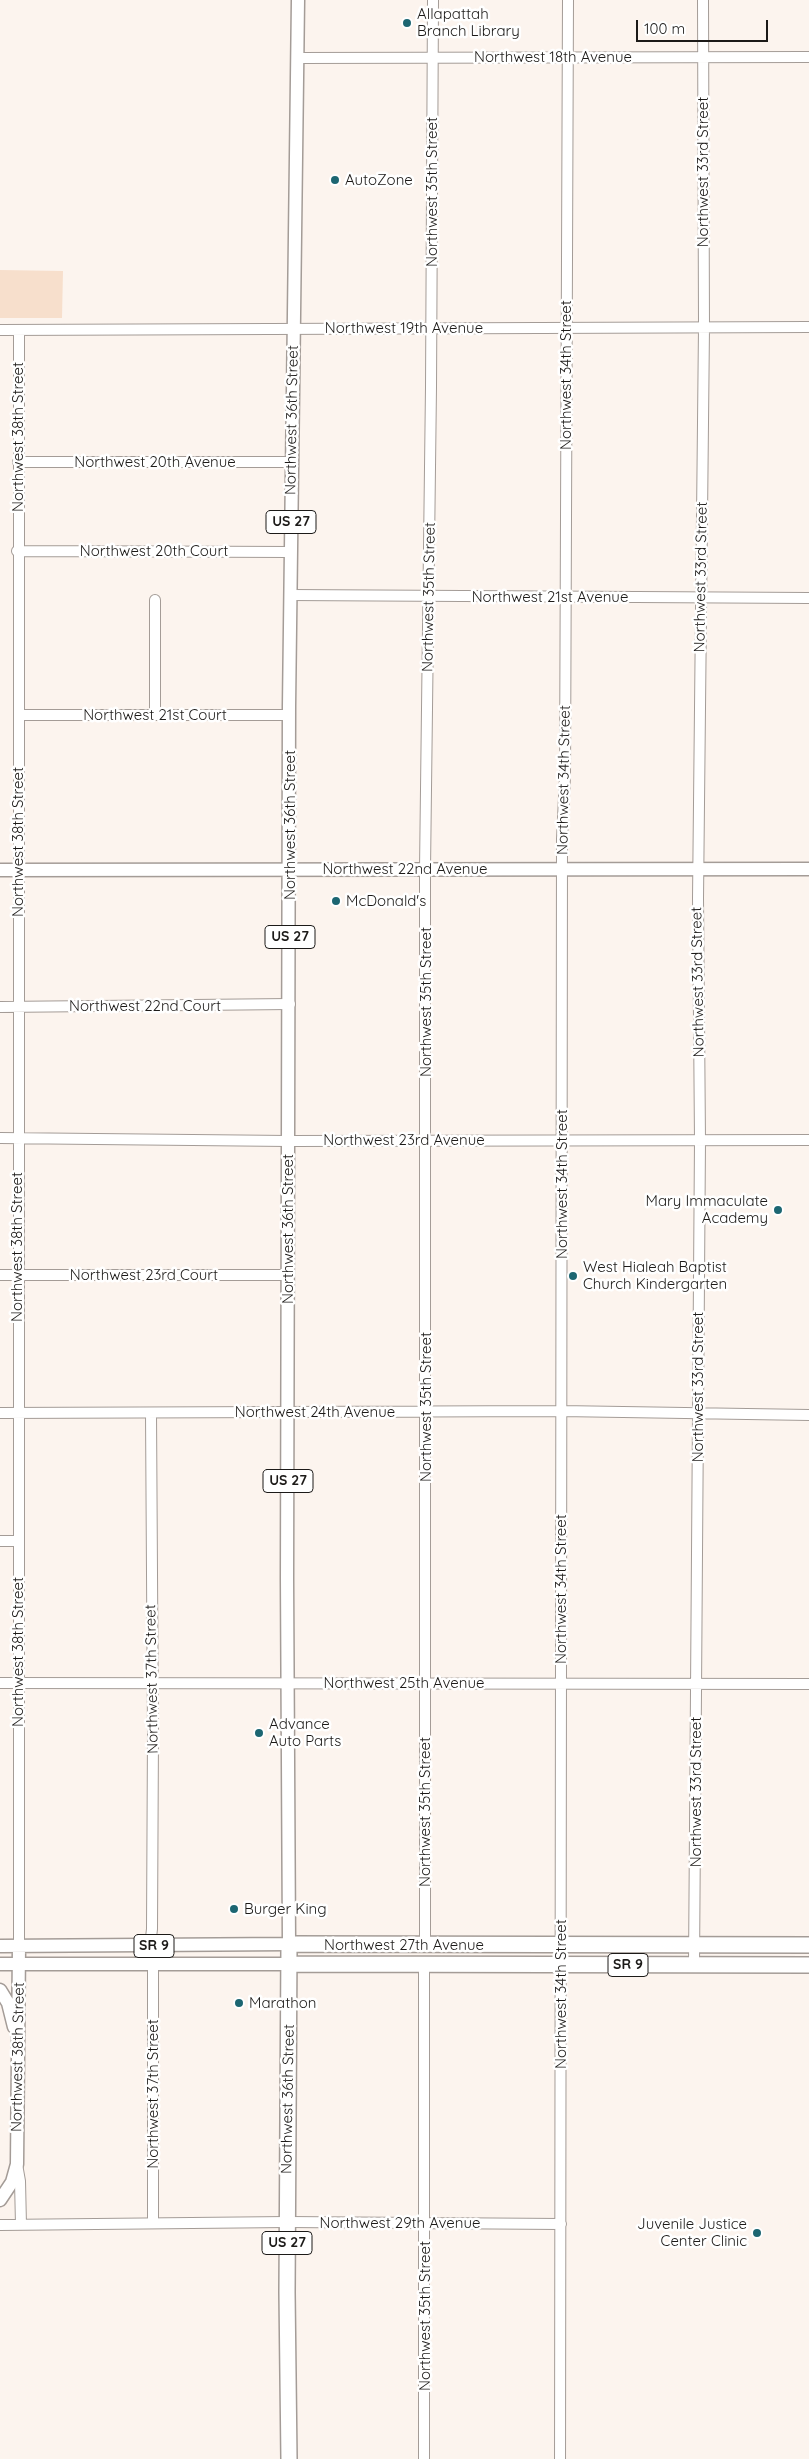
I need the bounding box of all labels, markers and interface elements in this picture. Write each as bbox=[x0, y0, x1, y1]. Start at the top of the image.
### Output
place label: Allapattah Branch Library bbox=[417, 5, 520, 40]
scale bar bbox=[639, 10, 772, 42]
marker: Allapattah Branch Library bbox=[401, 17, 413, 29]
text: 100 m bbox=[644, 19, 685, 38]
street label: Northwest 18th Avenue bbox=[474, 48, 632, 66]
street label: Northwest 33rd Street bbox=[694, 97, 712, 247]
street label: Northwest 35th Street bbox=[423, 117, 441, 267]
place label: AutoZone bbox=[345, 171, 413, 189]
marker: AutoZone bbox=[329, 174, 341, 186]
street label: Northwest 34th Street bbox=[557, 300, 575, 450]
street label: Northwest 19th Avenue bbox=[325, 319, 483, 337]
street label: Northwest 36th Street bbox=[282, 345, 302, 495]
street label: Northwest 38th Street bbox=[9, 362, 27, 512]
street label: Northwest 20th Avenue bbox=[74, 453, 236, 471]
street label: Northwest 33rd Street bbox=[691, 502, 711, 652]
road number: US 27 bbox=[266, 511, 316, 534]
street label: Northwest 35th Street bbox=[419, 522, 439, 672]
street label: Northwest 20th Court bbox=[80, 542, 228, 560]
street label: Northwest 21st Avenue bbox=[472, 588, 628, 606]
street label: Northwest 34th Street bbox=[554, 705, 574, 855]
street label: Northwest 21st Court bbox=[83, 706, 227, 724]
street label: Northwest 36th Street bbox=[281, 750, 299, 900]
street label: Northwest 38th Street bbox=[9, 767, 27, 917]
street label: Northwest 22nd Avenue bbox=[322, 860, 488, 878]
place label: McDonald's bbox=[346, 892, 426, 910]
marker: McDonald's bbox=[330, 895, 342, 907]
street label: Northwest 33rd Street bbox=[688, 907, 708, 1057]
road number: US 27 bbox=[265, 926, 315, 949]
street label: Northwest 35th Street bbox=[417, 927, 435, 1077]
street label: Northwest 22nd Court bbox=[69, 997, 221, 1015]
street label: Northwest 34th Street bbox=[553, 1109, 571, 1259]
street label: Northwest 23rd Avenue bbox=[323, 1131, 485, 1149]
street label: Northwest 36th Street bbox=[279, 1154, 297, 1304]
street label: Northwest 38th Street bbox=[8, 1172, 26, 1322]
place label: Mary Immaculate Academy bbox=[646, 1192, 768, 1227]
marker: Mary Immaculate Academy bbox=[772, 1204, 784, 1216]
place label: West Hialeah Baptist Church Kindergarten bbox=[583, 1258, 727, 1293]
street label: Northwest 23rd Court bbox=[70, 1266, 218, 1284]
marker: West Hialeah Baptist Church Kindergarten bbox=[567, 1270, 579, 1282]
street label: Northwest 33rd Street bbox=[689, 1312, 707, 1462]
street label: Northwest 35th Street bbox=[417, 1332, 435, 1482]
street label: Northwest 24th Avenue bbox=[235, 1403, 395, 1421]
road number: US 27 bbox=[263, 1470, 313, 1492]
street label: Northwest 34th Street bbox=[552, 1514, 570, 1664]
street label: Northwest 38th Street bbox=[9, 1577, 27, 1727]
street label: Northwest 37th Street bbox=[142, 1604, 162, 1754]
street label: Northwest 25th Avenue bbox=[324, 1674, 484, 1692]
place label: Advance Auto Parts bbox=[269, 1715, 341, 1750]
street label: Northwest 33rd Street bbox=[687, 1717, 705, 1867]
marker: Advance Auto Parts bbox=[253, 1727, 265, 1739]
street label: Northwest 35th Street bbox=[416, 1737, 434, 1887]
place label: Burger King bbox=[244, 1900, 327, 1918]
marker: Burger King bbox=[228, 1903, 240, 1915]
street label: Northwest 34th Street bbox=[552, 1919, 570, 2069]
road number: SR 9 bbox=[134, 1934, 174, 1958]
street label: Northwest 27th Avenue bbox=[324, 1936, 484, 1954]
road number: SR 9 bbox=[608, 1954, 648, 1976]
street label: Northwest 38th Street bbox=[8, 1982, 28, 2132]
place label: Marathon bbox=[249, 1994, 317, 2012]
marker: Marathon bbox=[233, 1997, 245, 2009]
street label: Northwest 37th Street bbox=[144, 2019, 162, 2169]
street label: Northwest 36th Street bbox=[278, 2024, 298, 2174]
street label: Northwest 29th Avenue bbox=[319, 2214, 481, 2232]
place label: Juvenile Justice Center Clinic bbox=[637, 2215, 747, 2250]
marker: Juvenile Justice Center Clinic bbox=[751, 2227, 763, 2239]
road number: US 27 bbox=[262, 2232, 312, 2254]
street label: Northwest 35th Street bbox=[416, 2241, 434, 2391]

